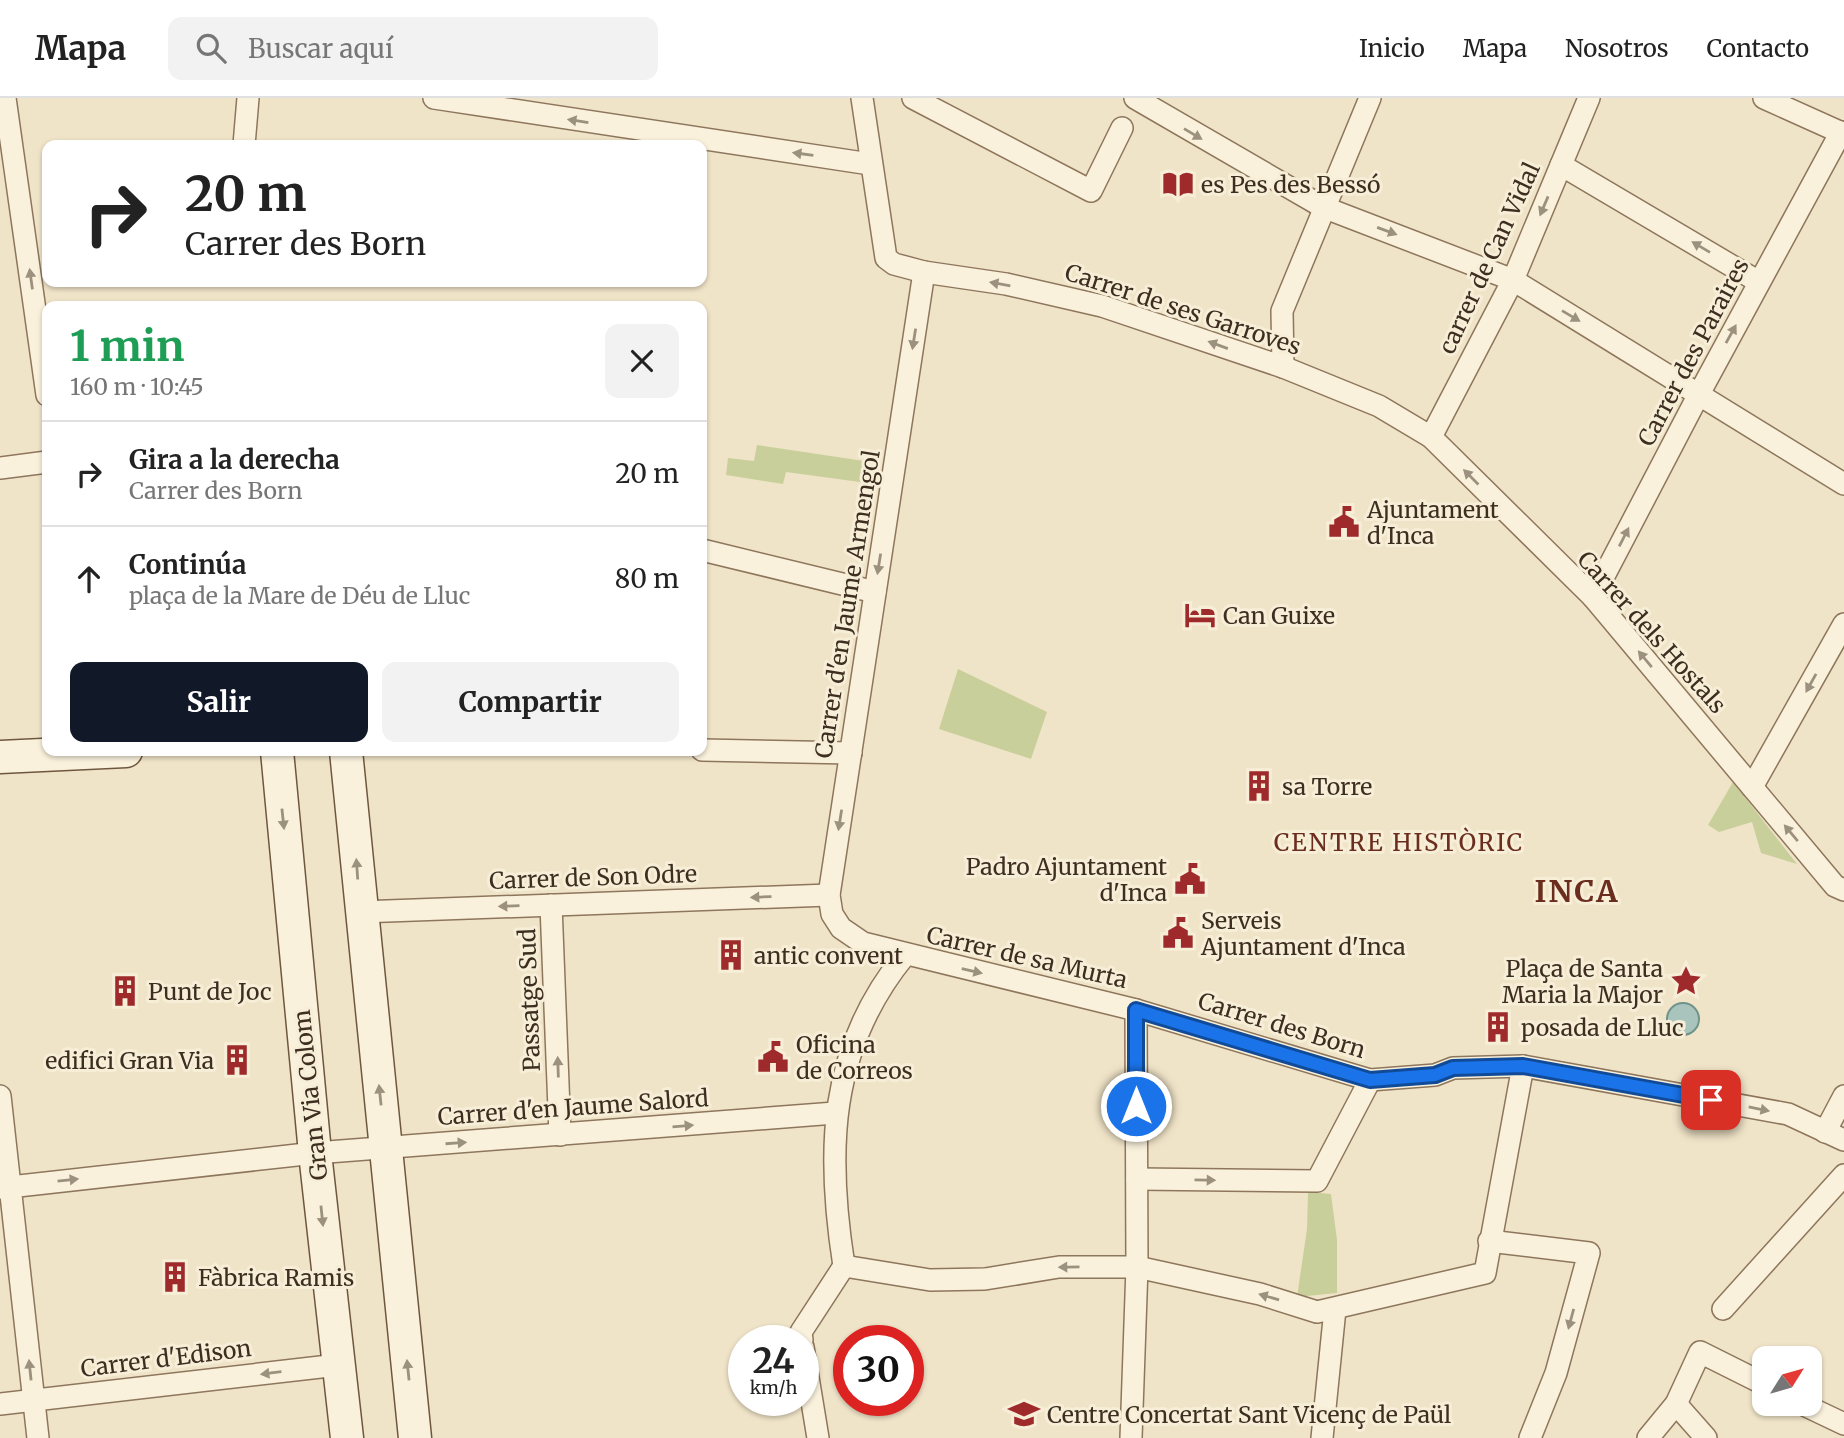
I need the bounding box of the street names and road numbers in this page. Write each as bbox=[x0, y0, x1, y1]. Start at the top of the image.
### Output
street label: carrer de Can Vidal bbox=[1432, 158, 1546, 358]
street label: Carrer des Paraires bbox=[1631, 253, 1755, 451]
street label: Carrer de ses Garroves bbox=[1061, 257, 1305, 361]
street label: Carrer d'en Jaume Armengol bbox=[808, 448, 886, 760]
street label: Carrer dels Hostals bbox=[1572, 545, 1732, 719]
street label: Carrer de Son Odre bbox=[489, 859, 697, 895]
street label: Carrer de sa Murta bbox=[924, 920, 1130, 994]
street label: Passatge Sud bbox=[512, 928, 546, 1072]
street label: Carrer des Born bbox=[1195, 986, 1369, 1064]
street label: Gran Via Colom bbox=[287, 1008, 333, 1182]
street label: Carrer d'en Jaume Salord bbox=[437, 1083, 710, 1131]
street label: Carrer d'Edison bbox=[79, 1333, 253, 1383]

